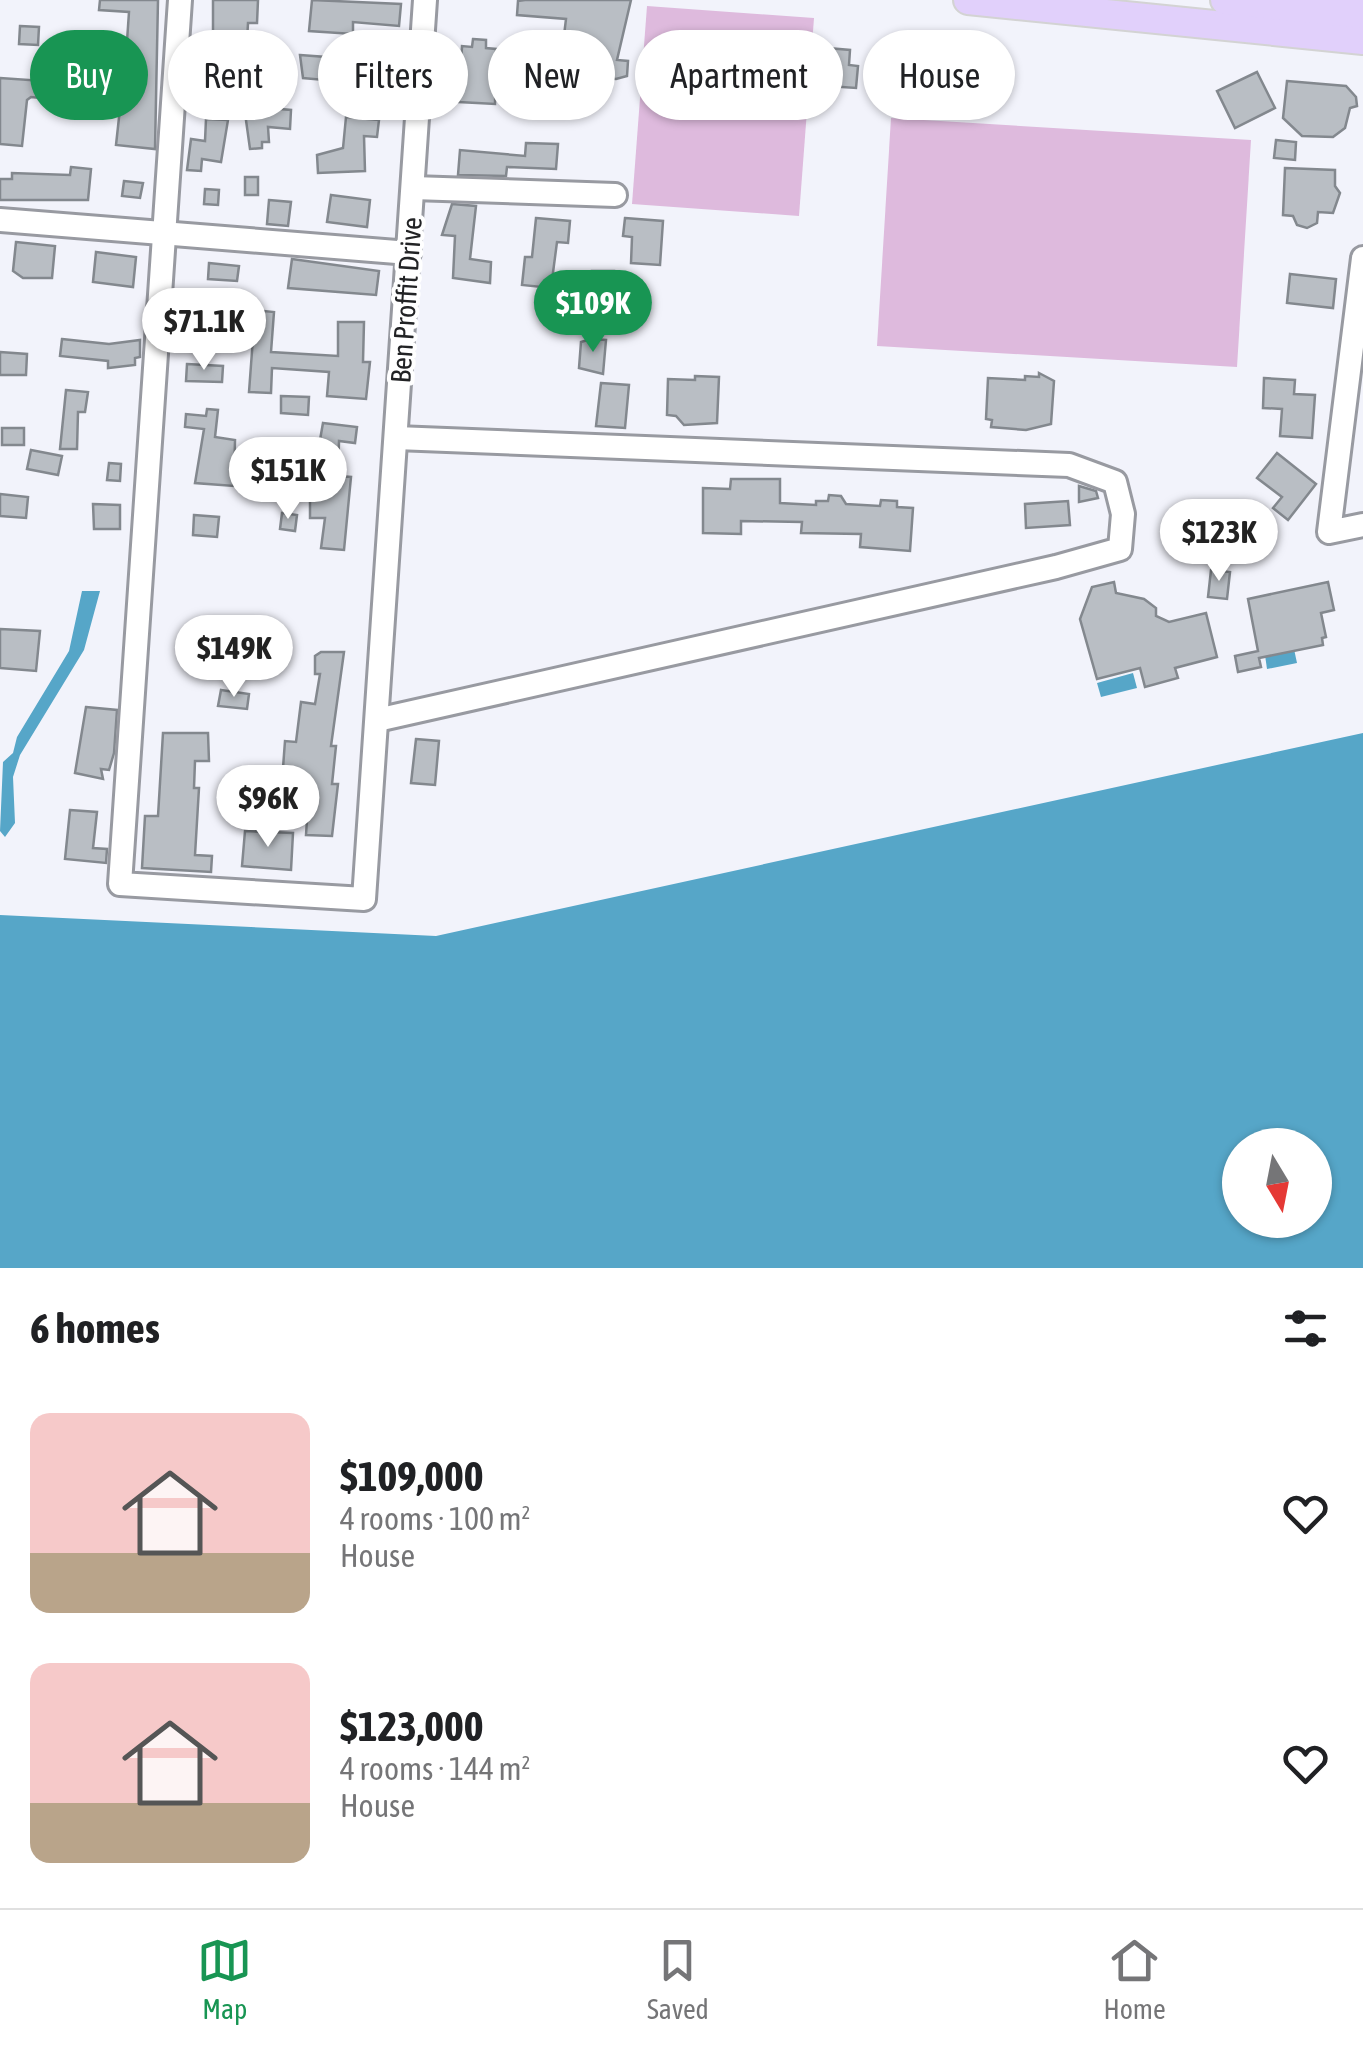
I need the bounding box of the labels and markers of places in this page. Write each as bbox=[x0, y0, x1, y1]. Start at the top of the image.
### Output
pin: $109K bbox=[523, 270, 663, 355]
pin: $71.1K bbox=[123, 288, 285, 373]
pin: $151K bbox=[218, 437, 358, 522]
pin: $123K bbox=[1149, 499, 1289, 584]
pin: $149K bbox=[164, 615, 304, 700]
pin: $96K bbox=[209, 765, 327, 850]

